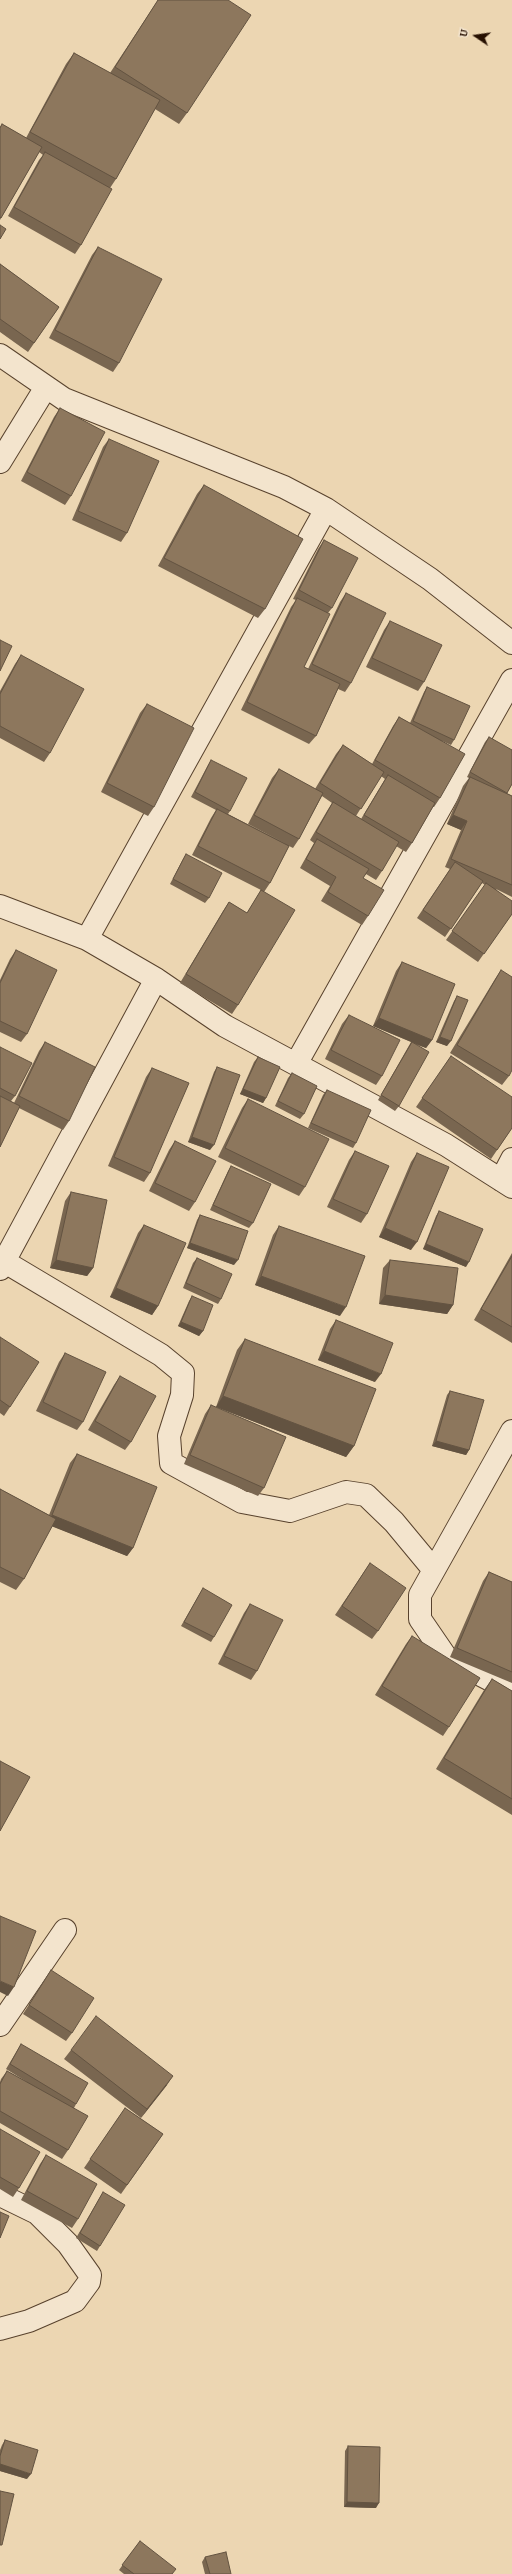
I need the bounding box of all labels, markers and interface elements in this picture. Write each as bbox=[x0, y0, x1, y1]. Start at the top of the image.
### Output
north arrow bbox=[456, 16, 496, 56]
text: U bbox=[456, 28, 472, 38]

